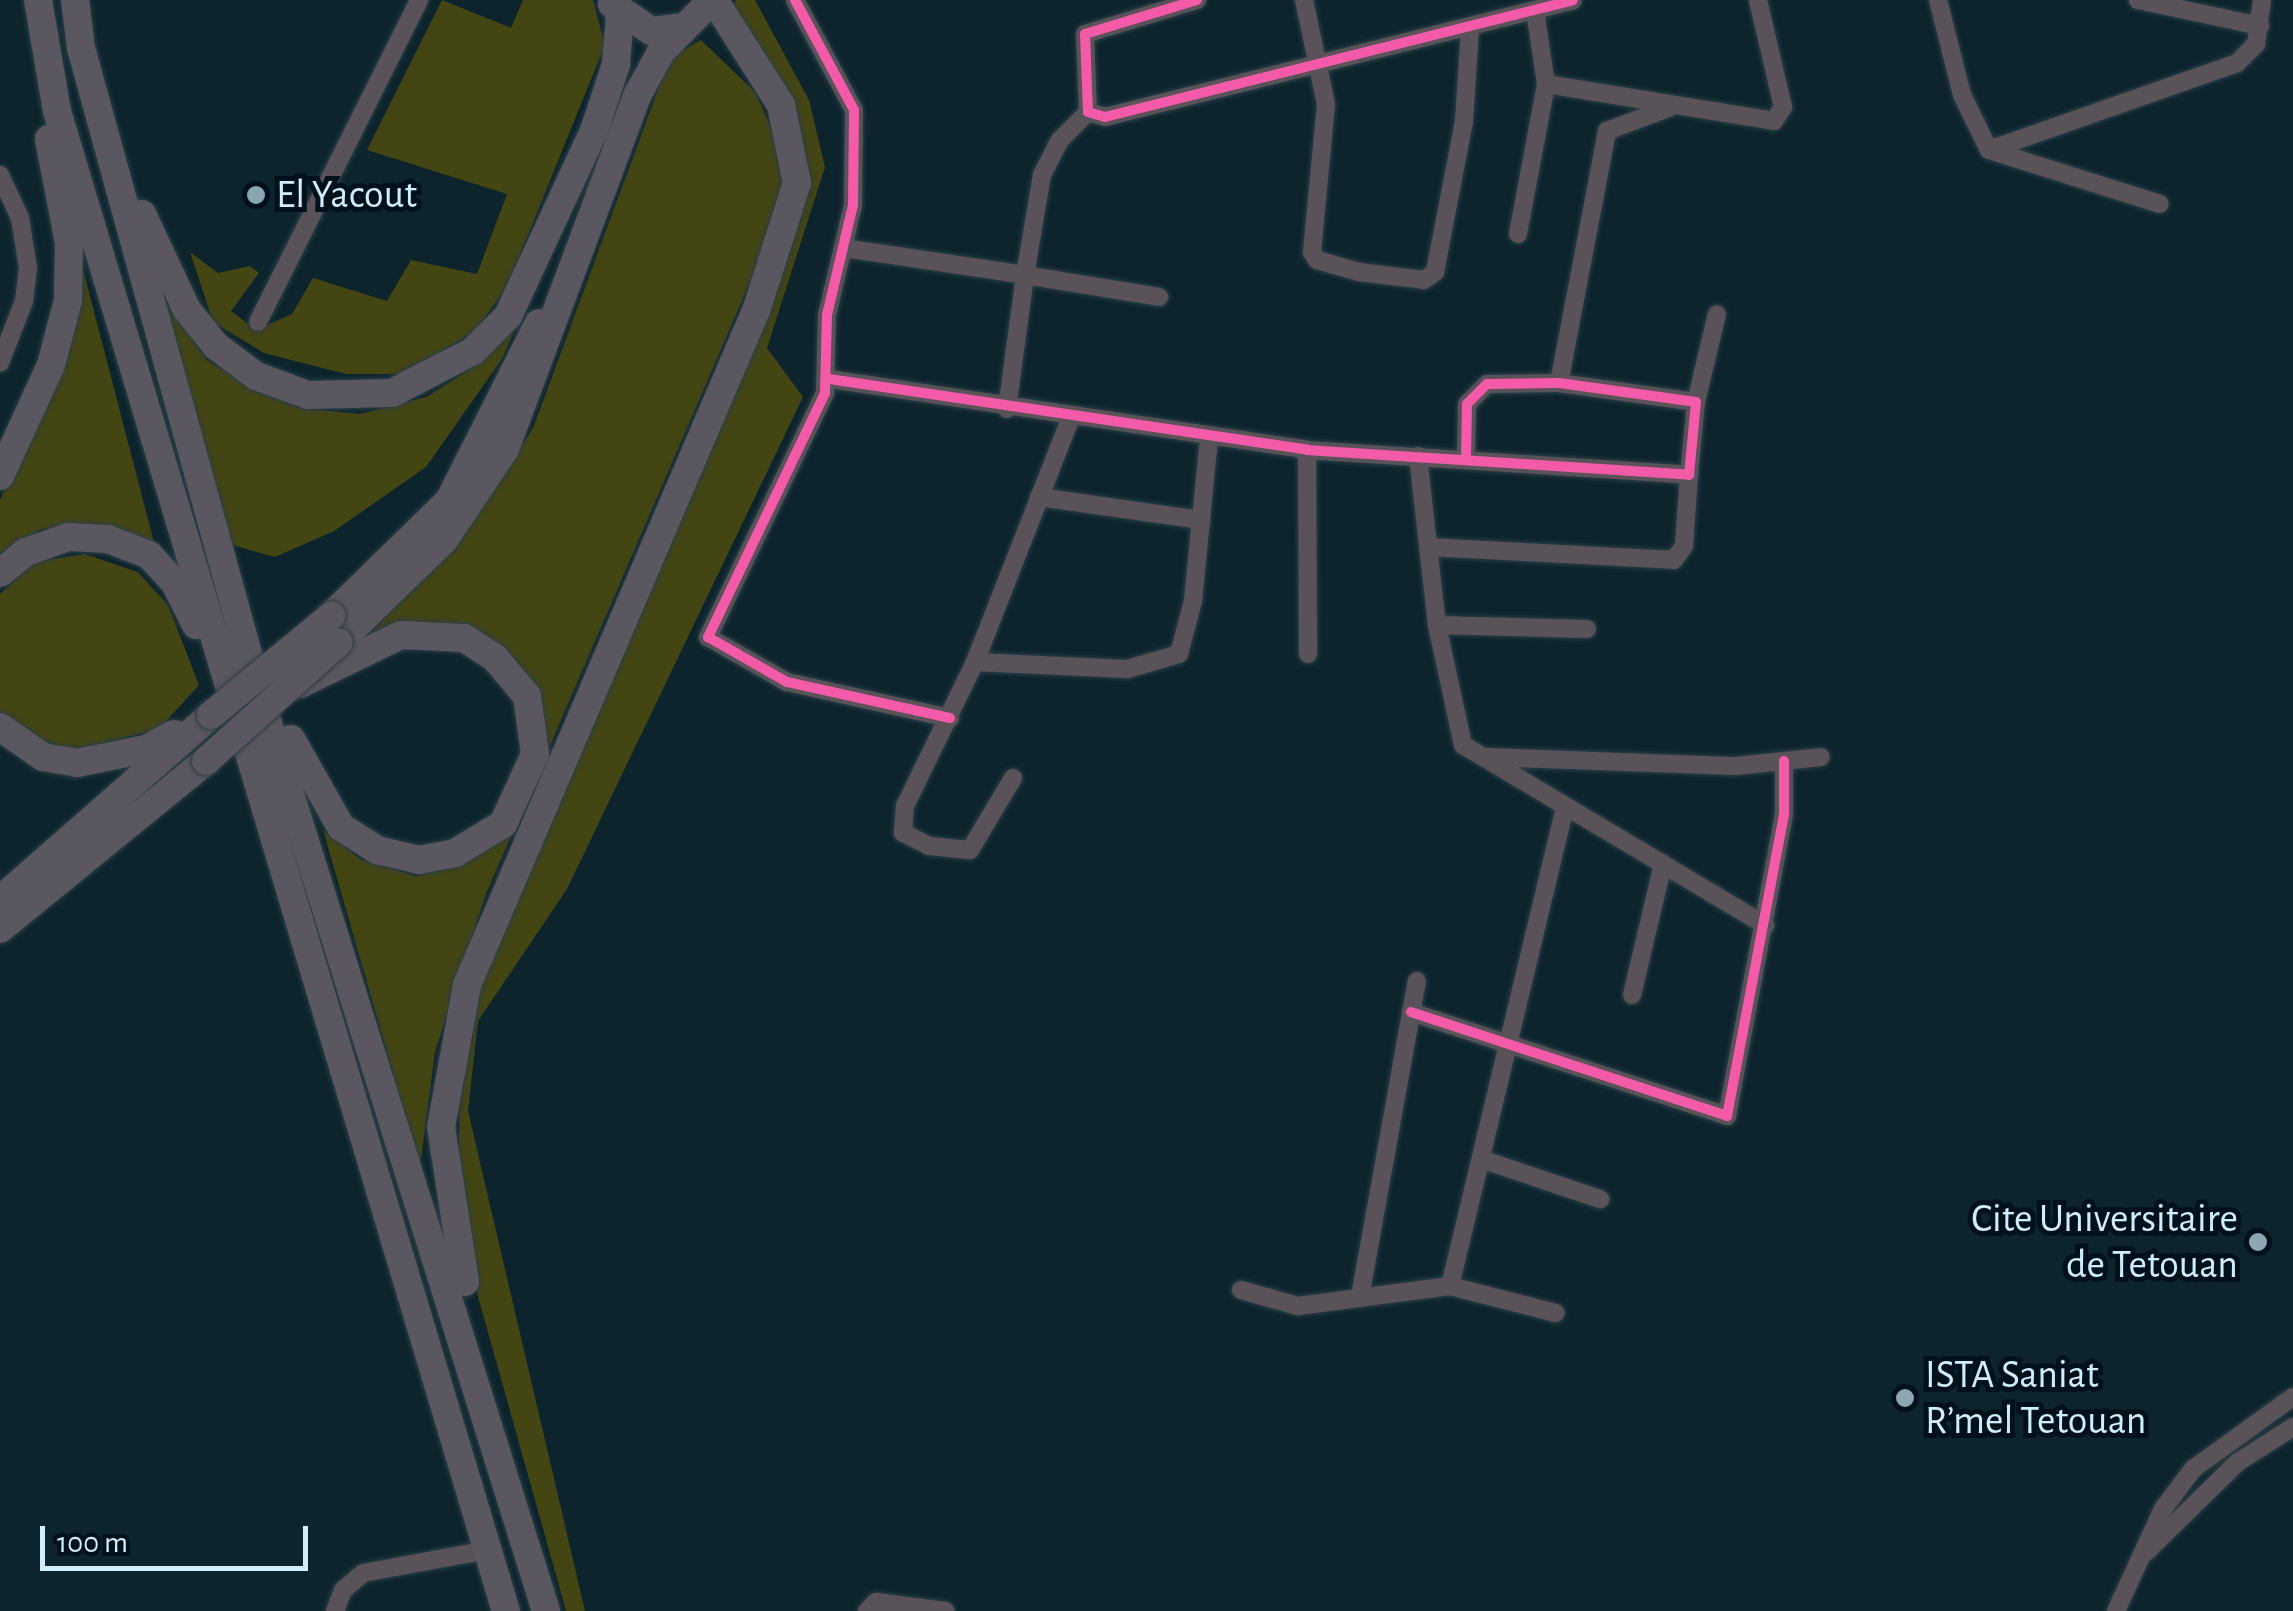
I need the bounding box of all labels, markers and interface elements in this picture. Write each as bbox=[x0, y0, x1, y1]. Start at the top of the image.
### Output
place label: El Yacout bbox=[276, 171, 417, 219]
marker: El Yacout bbox=[245, 184, 267, 206]
place label: Cite Universitaire de Tetouan bbox=[1971, 1195, 2238, 1289]
marker: Cite Universitaire de Tetouan bbox=[2247, 1231, 2269, 1253]
place label: ISTA Saniat R’mel Tetouan bbox=[1925, 1351, 2146, 1445]
marker: ISTA Saniat R’mel Tetouan bbox=[1894, 1387, 1916, 1409]
scale bar bbox=[45, 1506, 312, 1568]
text: 100 m bbox=[57, 1528, 128, 1558]

